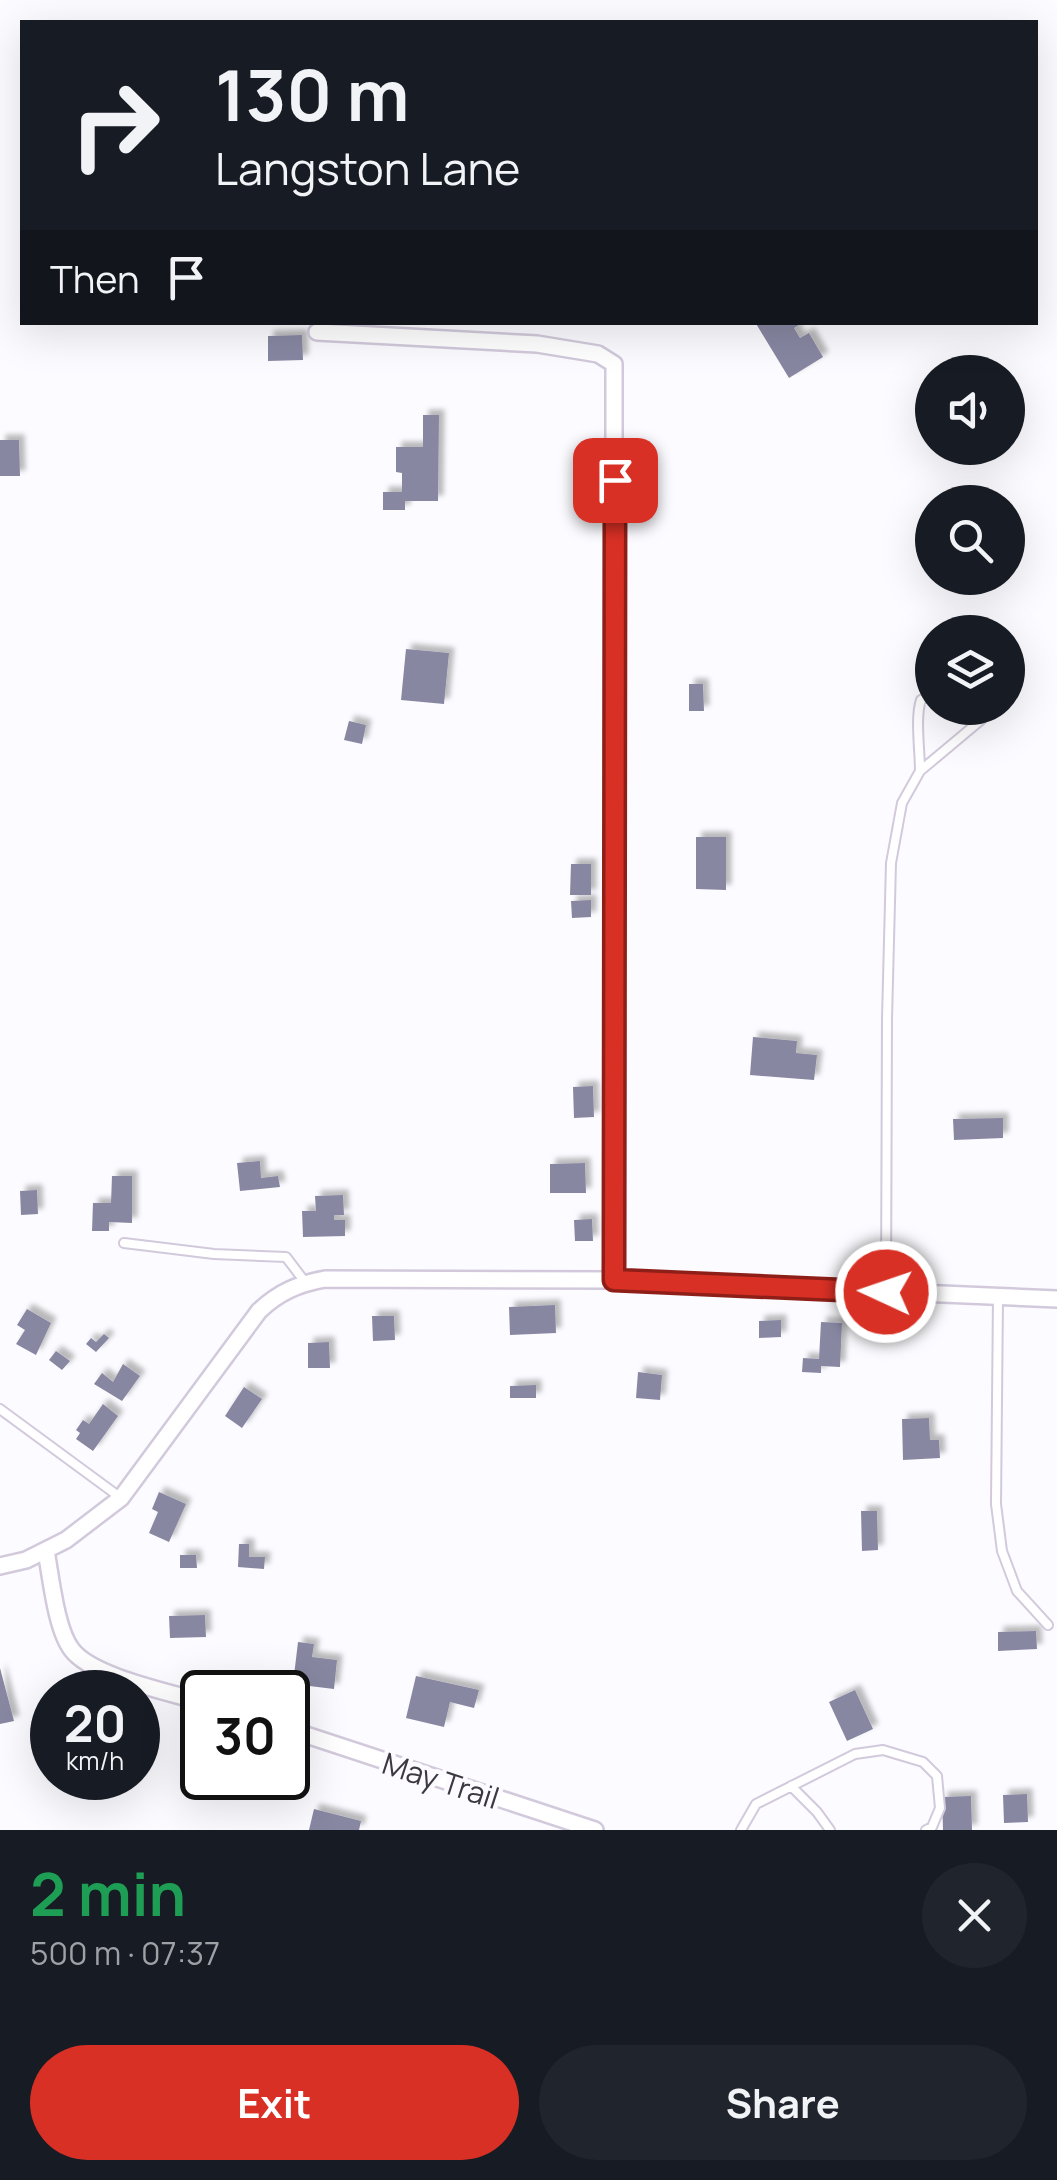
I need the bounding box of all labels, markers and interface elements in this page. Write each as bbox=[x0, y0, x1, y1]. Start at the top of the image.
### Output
text: 130 m bbox=[215, 46, 409, 142]
icon: right bbox=[50, 60, 180, 190]
text: Langston Lane bbox=[215, 137, 520, 199]
icon: arrive bbox=[159, 250, 214, 305]
text: Then bbox=[50, 252, 139, 304]
map controls bbox=[915, 355, 1025, 725]
button: sound bbox=[915, 355, 1025, 465]
pin bbox=[573, 438, 658, 523]
icon: arrive bbox=[588, 453, 643, 508]
button: search bbox=[915, 485, 1025, 595]
button: layers bbox=[915, 615, 1025, 725]
position arrow bbox=[834, 1240, 938, 1344]
speed limit sign: 30 bbox=[180, 1670, 310, 1800]
text: 20 bbox=[64, 1689, 126, 1757]
street label: May Trail bbox=[378, 1742, 504, 1818]
text: km/h bbox=[66, 1743, 124, 1778]
text: 2 min bbox=[30, 1852, 186, 1934]
button: close bbox=[922, 1863, 1027, 1968]
text: 500 m · 07:37 bbox=[30, 1931, 220, 1975]
button: Exit bbox=[30, 2045, 519, 2160]
button: Share bbox=[539, 2045, 1027, 2160]

